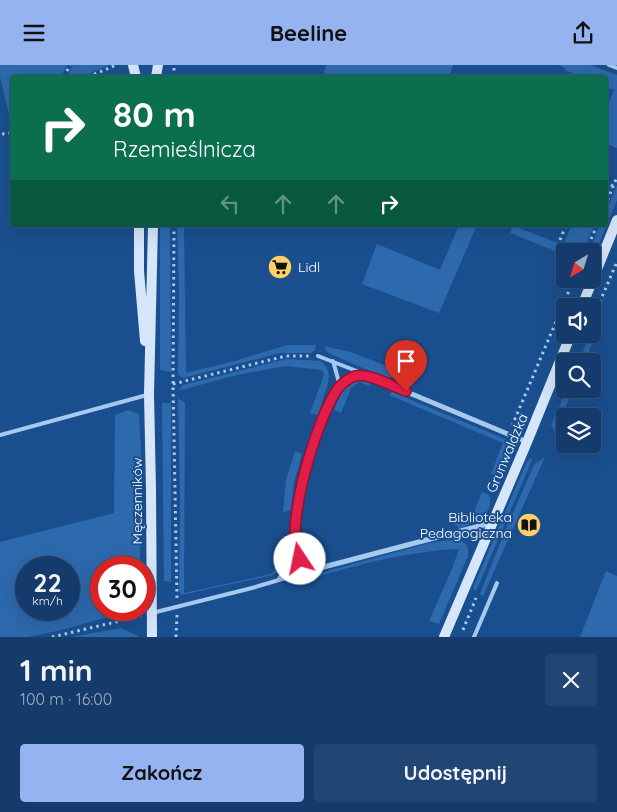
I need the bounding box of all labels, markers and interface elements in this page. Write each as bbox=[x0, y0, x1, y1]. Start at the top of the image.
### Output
icon: menu bbox=[20, 19, 48, 47]
text: Beeline bbox=[270, 19, 347, 47]
icon: share bbox=[569, 19, 597, 47]
text: 80 m bbox=[113, 92, 196, 136]
icon: right bbox=[30, 95, 95, 160]
text: Rzemieślnicza bbox=[113, 135, 256, 163]
icon: left bbox=[216, 190, 244, 218]
icon: ahead bbox=[269, 190, 297, 218]
icon: ahead bbox=[322, 190, 350, 218]
icon: right bbox=[375, 190, 403, 218]
north arrow bbox=[556, 243, 601, 287]
map controls bbox=[556, 243, 601, 453]
supermarket icon: Lidl bbox=[267, 254, 293, 280]
place label: Lidl bbox=[298, 258, 320, 276]
button: sound bbox=[556, 298, 601, 343]
pin bbox=[385, 340, 427, 391]
icon: arrive bbox=[392, 347, 420, 375]
button: search bbox=[556, 353, 601, 398]
button: layers bbox=[556, 408, 601, 453]
street label: Grunwaldzka bbox=[482, 411, 532, 495]
street label: Męczenników bbox=[128, 457, 146, 544]
place label: Biblioteka Pedagogiczna bbox=[420, 508, 512, 542]
library icon: Biblioteka Pedagogiczna bbox=[516, 512, 542, 538]
position arrow bbox=[273, 532, 325, 584]
speed limit sign: 30 bbox=[90, 556, 155, 621]
text: 22 bbox=[33, 567, 62, 598]
text: km/h bbox=[32, 593, 63, 608]
text: 1 min bbox=[20, 651, 93, 689]
button: close bbox=[545, 654, 597, 706]
text: 100 m · 16:00 bbox=[20, 689, 112, 709]
button: Zakończ bbox=[20, 744, 304, 802]
button: Udostępnij bbox=[314, 744, 597, 802]

